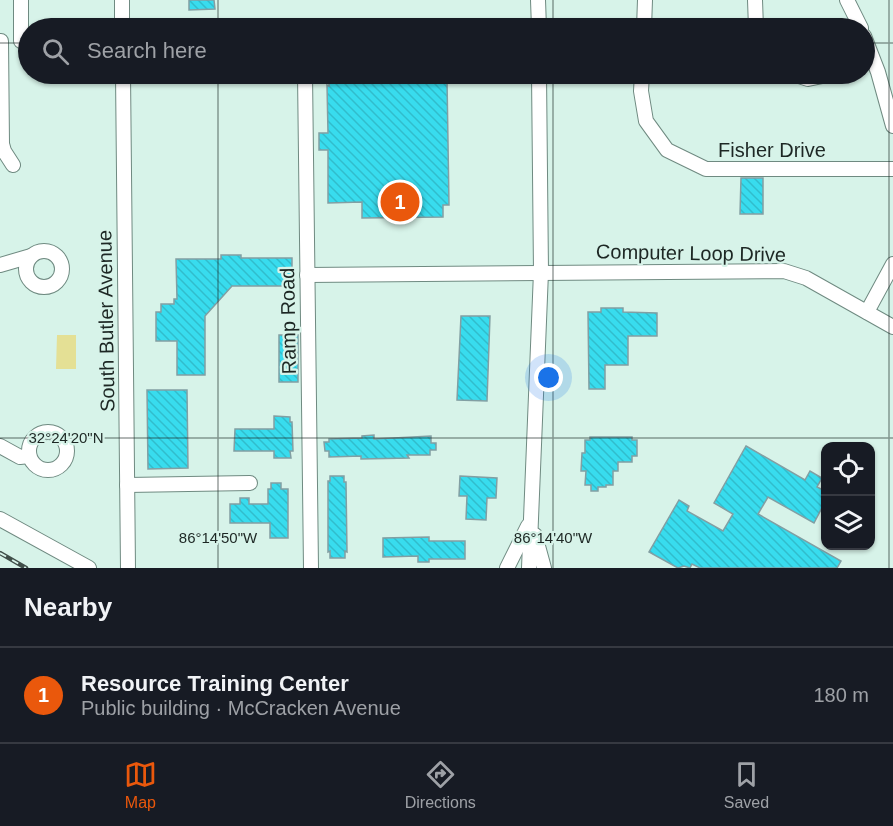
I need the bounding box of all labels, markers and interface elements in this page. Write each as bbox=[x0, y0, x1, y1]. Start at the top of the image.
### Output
search box bbox=[18, 18, 875, 84]
icon: search bbox=[39, 35, 72, 68]
text: Search here bbox=[87, 38, 207, 63]
street label: Fisher Drive bbox=[718, 139, 826, 161]
pin: 1 bbox=[380, 180, 420, 224]
street label: South Butler Avenue bbox=[93, 230, 119, 412]
street label: Computer Loop Drive bbox=[596, 240, 786, 266]
street label: Ramp Road bbox=[276, 267, 300, 375]
your location bbox=[534, 363, 563, 392]
text: 32°24'20"N bbox=[28, 429, 104, 446]
map controls bbox=[821, 442, 875, 550]
button: locate bbox=[821, 442, 875, 496]
button: layers bbox=[821, 496, 875, 550]
text: 86°14'50"W bbox=[179, 529, 258, 546]
text: 86°14'40"W bbox=[514, 529, 593, 546]
text: Nearby bbox=[24, 592, 112, 622]
text: Resource Training Center bbox=[81, 671, 349, 696]
text: 1 bbox=[38, 684, 49, 706]
text: 180 m bbox=[813, 684, 869, 706]
text: Public building · McCracken Avenue bbox=[81, 697, 401, 719]
tab: Map bbox=[124, 758, 157, 812]
tab: Directions bbox=[405, 758, 476, 812]
tab: Saved bbox=[724, 758, 769, 812]

